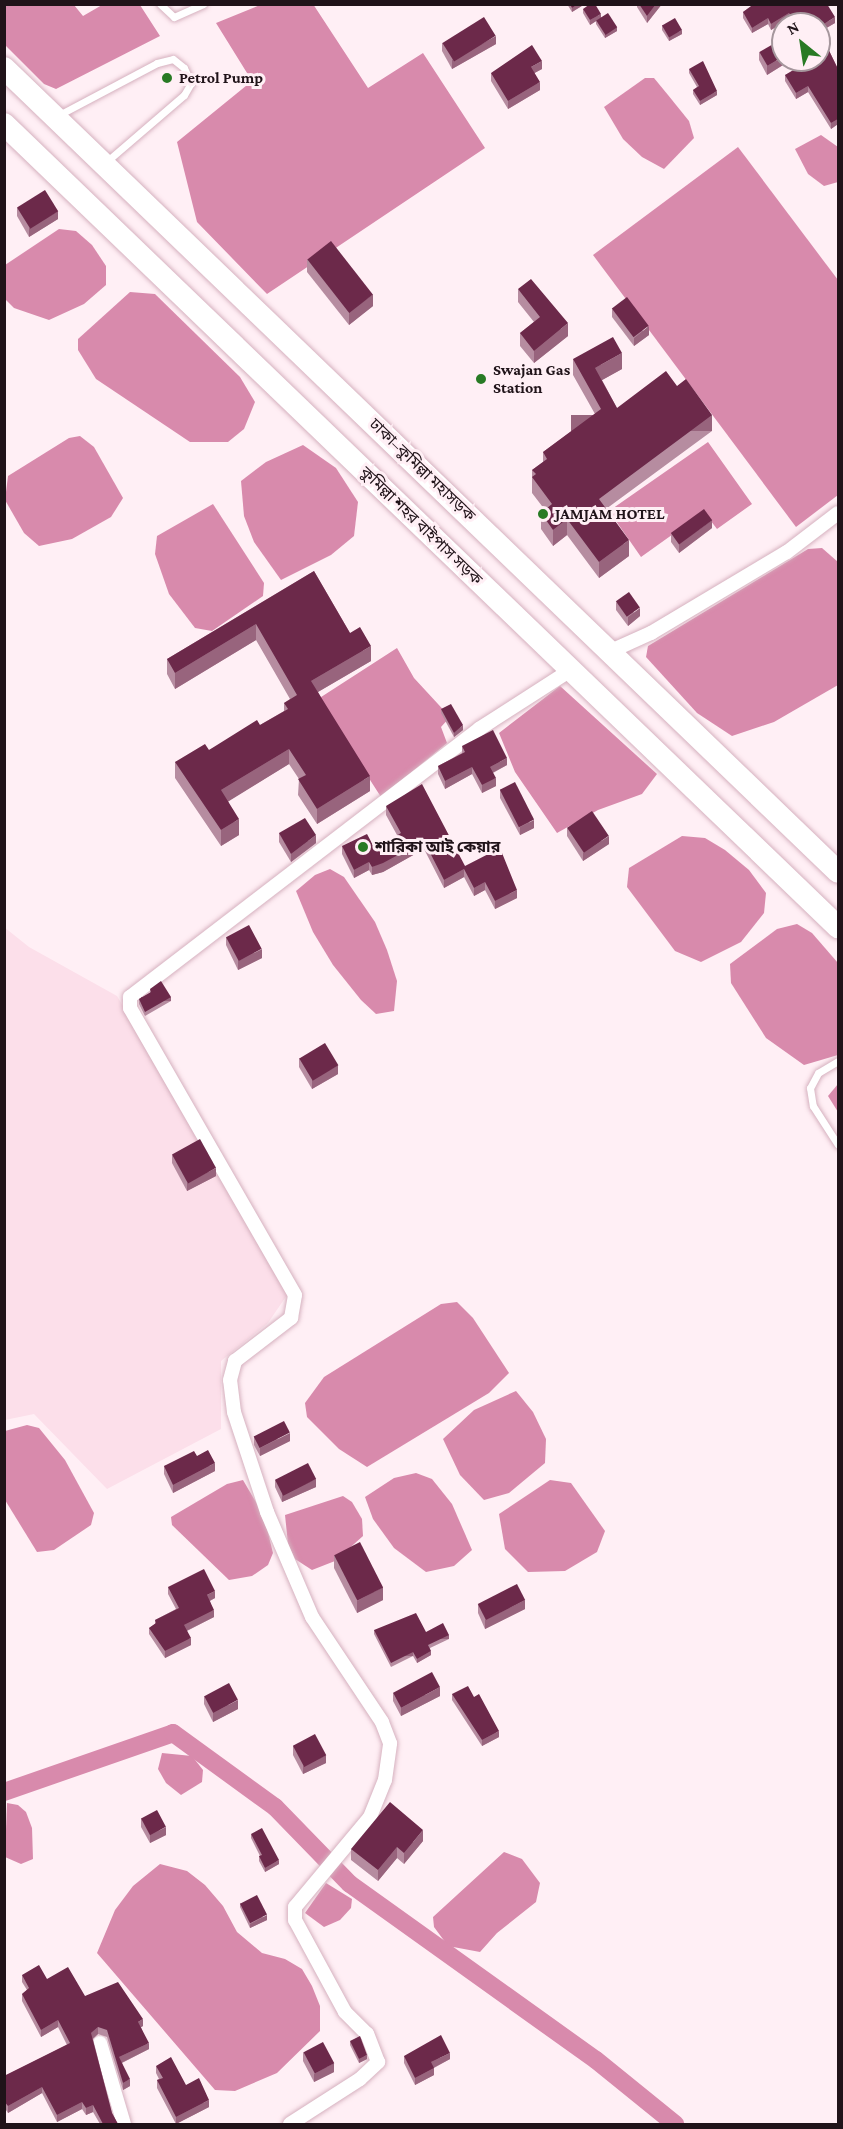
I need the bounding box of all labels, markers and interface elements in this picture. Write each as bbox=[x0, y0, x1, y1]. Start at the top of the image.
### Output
north arrow bbox=[771, 12, 831, 72]
text: N bbox=[784, 18, 802, 38]
place label: Petrol Pump bbox=[179, 68, 263, 88]
marker: Petrol Pump bbox=[160, 71, 174, 85]
place label: Swajan Gas Station bbox=[493, 360, 570, 398]
marker: Swajan Gas Station bbox=[474, 372, 488, 386]
street label: ঢাকা–কুমিল্লা মহাসড়ক bbox=[365, 415, 479, 525]
street label: কুমিল্লা শহর বাইপাস সড়ক bbox=[356, 463, 486, 589]
place label: JAMJAM HOTEL bbox=[555, 504, 665, 524]
marker: JAMJAM HOTEL bbox=[536, 507, 550, 521]
place label: শারিকা আই কেয়ার bbox=[375, 837, 500, 857]
marker: শারিকা আই কেয়ার bbox=[356, 840, 370, 854]

